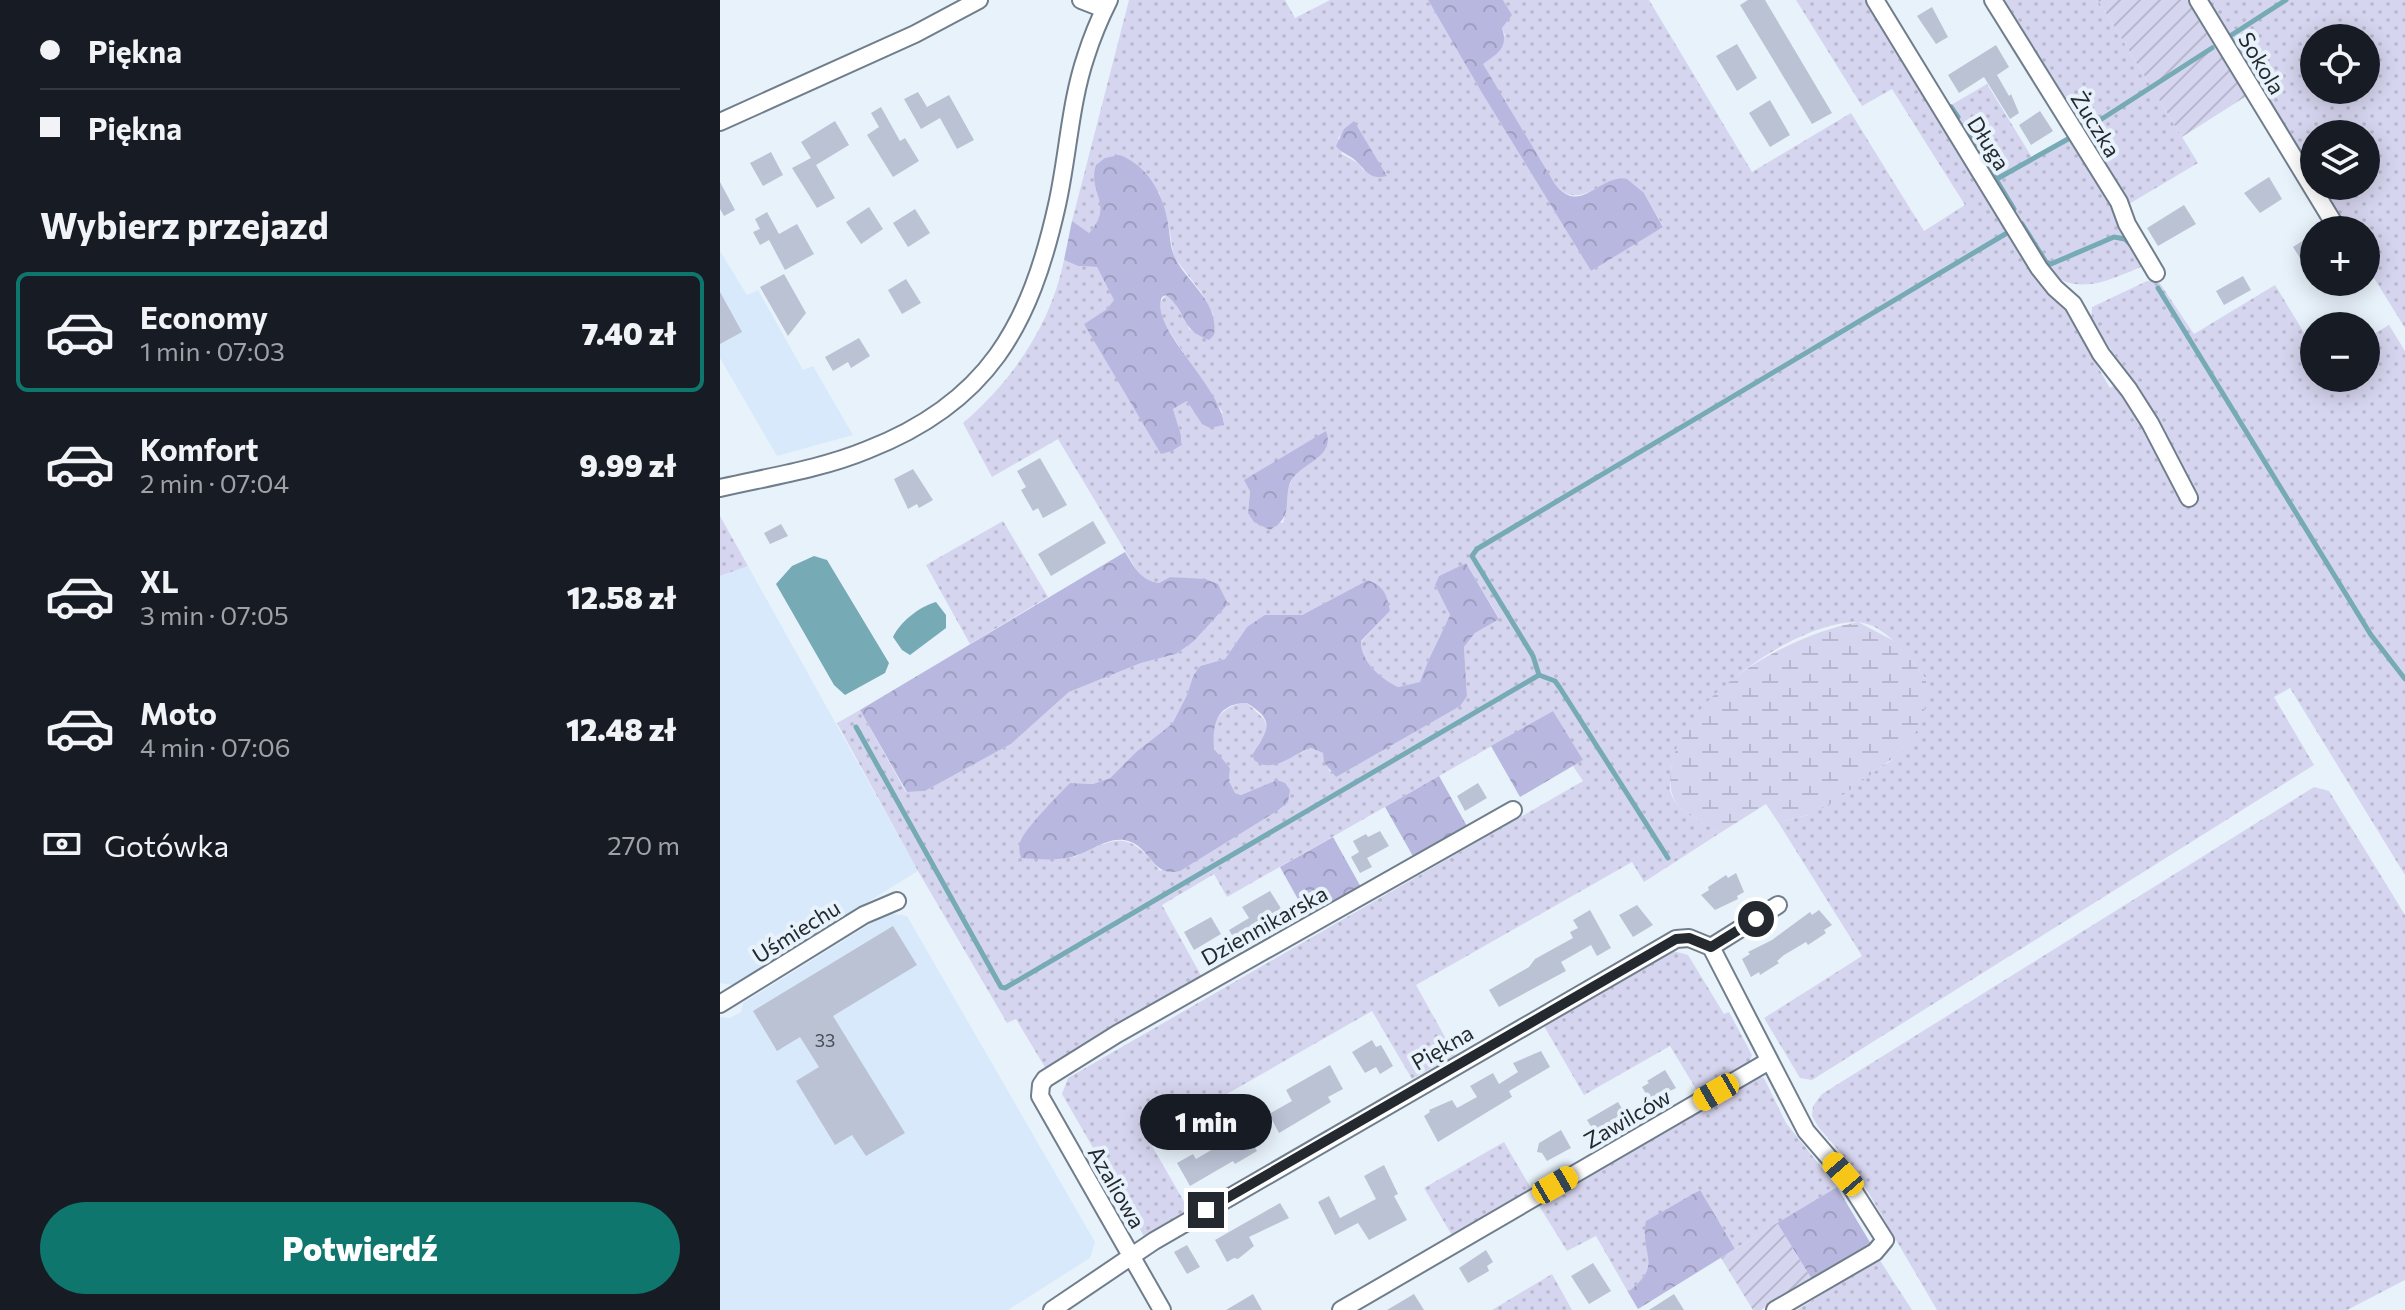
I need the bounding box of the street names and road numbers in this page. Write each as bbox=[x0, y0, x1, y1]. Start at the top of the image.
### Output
street label: Sokola bbox=[2233, 27, 2291, 99]
street label: Żuczka bbox=[2065, 86, 2127, 162]
street label: Długa bbox=[1962, 111, 2016, 175]
street label: Dziennikarska bbox=[1196, 879, 1332, 971]
street label: Uśmiechu bbox=[747, 894, 845, 968]
street label: Piękna bbox=[1406, 1019, 1478, 1075]
street label: Zawilców bbox=[1579, 1082, 1676, 1154]
street label: Azaliowa bbox=[1083, 1141, 1151, 1233]

